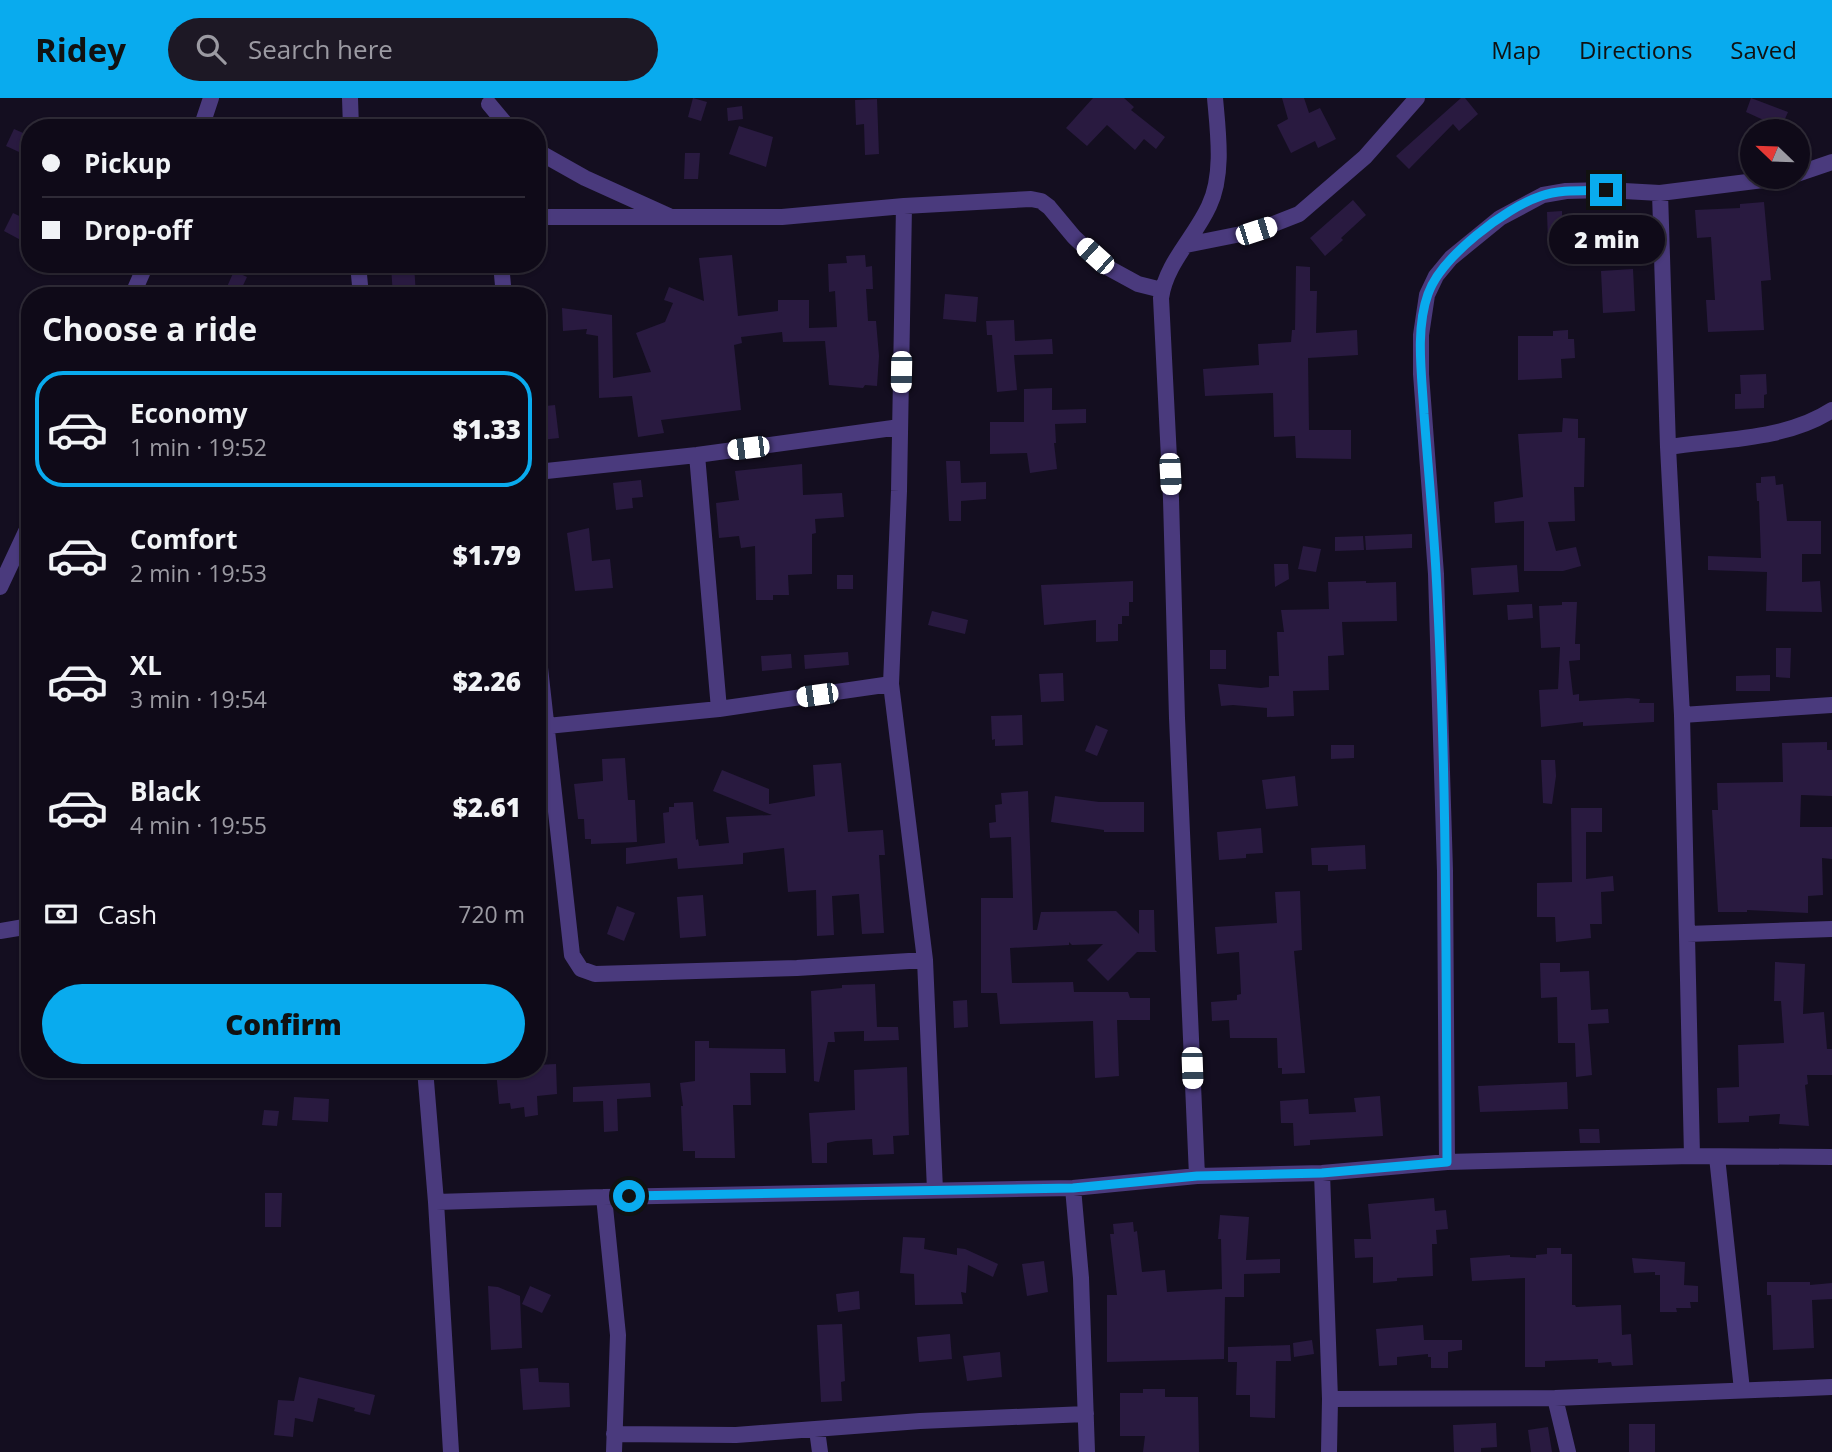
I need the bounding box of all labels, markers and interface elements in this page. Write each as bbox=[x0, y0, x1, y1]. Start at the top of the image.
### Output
search box bbox=[168, 18, 658, 81]
text: Ridey bbox=[35, 27, 126, 72]
icon: search bbox=[192, 30, 230, 68]
text: Search here bbox=[248, 31, 393, 67]
text: Map bbox=[1491, 33, 1541, 66]
text: Directions bbox=[1579, 33, 1692, 66]
text: Saved bbox=[1730, 33, 1797, 66]
north arrow bbox=[1740, 119, 1810, 189]
map controls bbox=[1740, 119, 1810, 189]
text: Pickup bbox=[84, 145, 171, 181]
route end bbox=[1590, 174, 1622, 206]
text: Drop-off bbox=[84, 212, 192, 248]
callout: 2 min bbox=[1548, 214, 1664, 264]
car bbox=[1233, 215, 1280, 247]
text: 2 min bbox=[1574, 223, 1640, 255]
car bbox=[1073, 234, 1118, 278]
text: Choose a ride bbox=[42, 307, 257, 350]
car bbox=[891, 351, 912, 393]
text: Economy bbox=[130, 395, 248, 431]
icon: car bbox=[46, 398, 109, 461]
text: $1.33 bbox=[453, 411, 521, 447]
text: 1 min · 19:52 bbox=[130, 431, 267, 463]
car bbox=[726, 435, 771, 461]
car bbox=[1159, 452, 1182, 496]
text: Comfort bbox=[130, 521, 237, 557]
icon: car bbox=[46, 524, 109, 587]
text: $1.79 bbox=[453, 537, 521, 573]
text: 2 min · 19:53 bbox=[130, 557, 267, 589]
text: XL bbox=[130, 647, 162, 683]
icon: car bbox=[46, 650, 109, 713]
text: $2.26 bbox=[453, 663, 521, 699]
car bbox=[795, 682, 840, 708]
text: 3 min · 19:54 bbox=[130, 683, 267, 715]
text: Black bbox=[130, 773, 201, 809]
icon: car bbox=[46, 776, 109, 839]
text: $2.61 bbox=[453, 789, 521, 825]
text: 4 min · 19:55 bbox=[130, 809, 267, 841]
icon: cash bbox=[42, 895, 80, 933]
text: Cash bbox=[98, 896, 157, 932]
text: 720 m bbox=[458, 898, 525, 930]
button: Confirm bbox=[42, 984, 525, 1064]
car bbox=[1181, 1047, 1204, 1089]
route start bbox=[613, 1180, 645, 1212]

